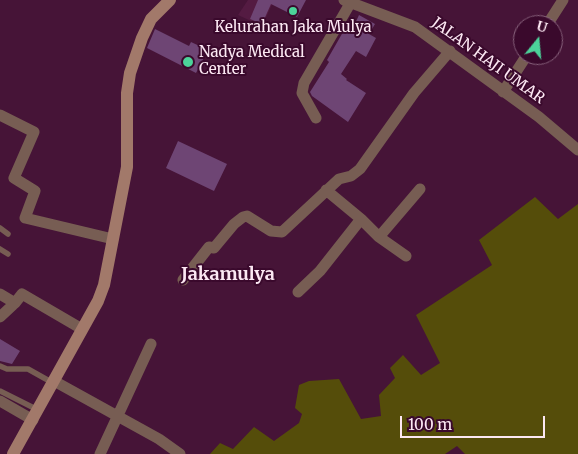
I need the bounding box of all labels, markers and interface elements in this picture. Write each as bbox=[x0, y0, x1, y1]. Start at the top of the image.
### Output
marker: Kelurahan Jaka Mulya bbox=[287, 5, 299, 17]
street label: JALAN HAJI UMAR bbox=[428, 14, 548, 108]
north arrow bbox=[513, 15, 563, 65]
place label: Kelurahan Jaka Mulya bbox=[214, 19, 372, 37]
place label: Nadya Medical Center bbox=[199, 44, 305, 79]
marker: Nadya Medical Center bbox=[181, 55, 195, 69]
district label: Jakamulya bbox=[181, 264, 275, 286]
scale bar bbox=[403, 406, 548, 438]
text: 100 m bbox=[408, 415, 452, 434]

